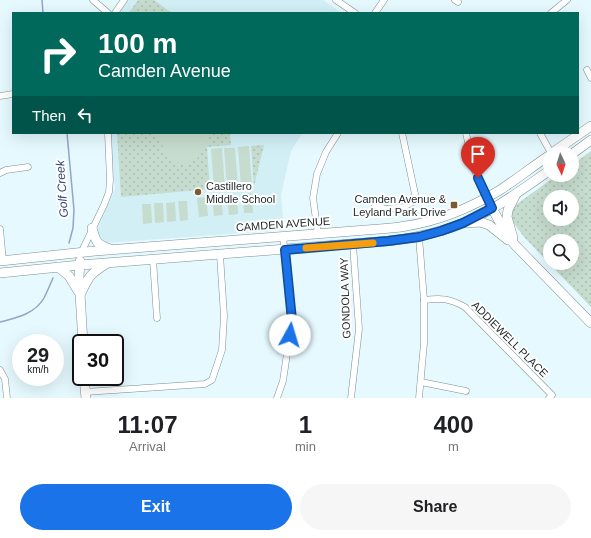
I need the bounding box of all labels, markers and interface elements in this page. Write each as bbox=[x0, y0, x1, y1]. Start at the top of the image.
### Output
icon: right bbox=[32, 28, 84, 80]
text: 100 m bbox=[98, 28, 177, 59]
text: Camden Avenue bbox=[98, 61, 231, 81]
icon: left bbox=[74, 104, 96, 126]
text: Then bbox=[32, 107, 66, 124]
pin bbox=[461, 137, 495, 178]
icon: arrive bbox=[467, 143, 489, 165]
north arrow bbox=[543, 146, 579, 182]
map controls bbox=[543, 146, 579, 270]
water label: Golf Creek bbox=[53, 159, 71, 218]
place label: Castillero Middle School bbox=[206, 180, 275, 205]
marker: Castillero Middle School bbox=[193, 187, 203, 197]
button: sound bbox=[543, 190, 579, 226]
place label: Camden Avenue & Leyland Park Drive bbox=[353, 193, 447, 218]
marker: Camden Avenue & Leyland Park Drive bbox=[449, 200, 459, 210]
street label: CAMDEN AVENUE bbox=[235, 215, 331, 233]
button: search bbox=[543, 234, 579, 270]
street label: GONDOLA WAY bbox=[338, 257, 352, 339]
street label: ADDIEWELL PLACE bbox=[470, 299, 550, 379]
position arrow bbox=[269, 314, 311, 356]
speed limit sign: 30 bbox=[72, 334, 124, 386]
text: 29 bbox=[27, 344, 49, 366]
text: km/h bbox=[27, 364, 49, 375]
text: 11:07 bbox=[117, 411, 178, 438]
text: 1 bbox=[299, 411, 312, 438]
text: 400 bbox=[433, 411, 474, 438]
text: Arrival bbox=[129, 439, 166, 454]
text: min bbox=[295, 439, 316, 454]
text: m bbox=[448, 439, 459, 454]
button: Exit bbox=[20, 484, 292, 530]
button: Share bbox=[300, 484, 571, 530]

